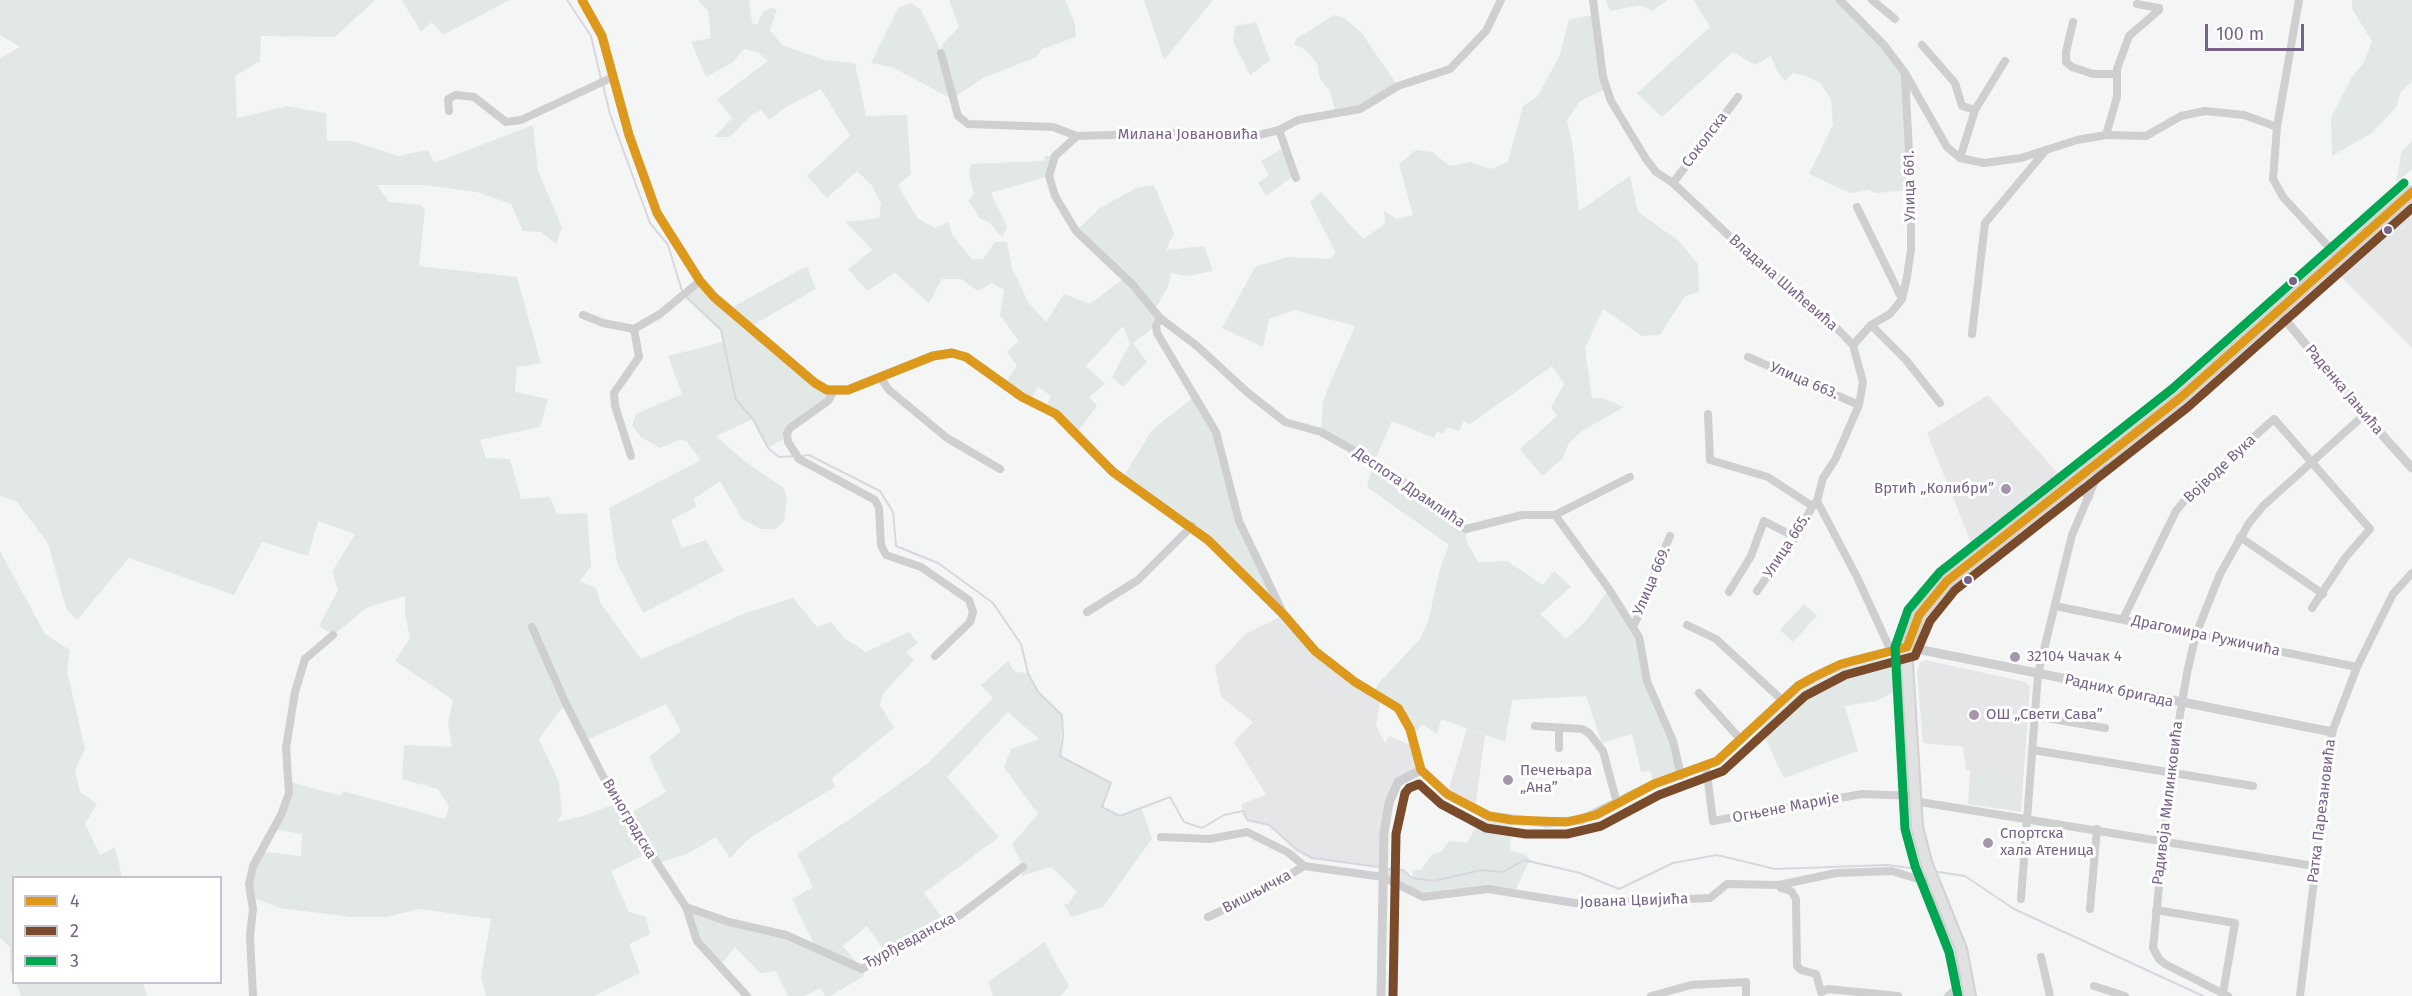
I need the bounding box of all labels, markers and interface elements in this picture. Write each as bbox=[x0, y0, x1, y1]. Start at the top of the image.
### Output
scale bar bbox=[2208, 12, 2307, 50]
text: 100 m bbox=[2216, 23, 2264, 45]
street label: Соколска bbox=[1678, 109, 1732, 171]
street label: Милана Јовановића bbox=[1118, 126, 1258, 144]
street label: Улица 661. bbox=[1900, 150, 1920, 222]
unlabelled marker bbox=[2382, 224, 2394, 236]
street label: Владана Шићевића bbox=[1725, 231, 1841, 335]
unlabelled marker bbox=[2287, 275, 2299, 287]
street label: Раденка Јањића bbox=[2301, 341, 2387, 439]
street label: Улица 663. bbox=[1767, 358, 1841, 404]
street label: Војводе Вука bbox=[2180, 431, 2260, 507]
street label: Деспота Драмлића bbox=[1350, 444, 1468, 532]
place label: Вртић „Колибри” bbox=[1874, 480, 1994, 498]
marker: Вртић „Колибри” bbox=[1999, 482, 2013, 496]
street label: Улица 665. bbox=[1760, 511, 1814, 581]
street label: Улица 669. bbox=[1629, 544, 1675, 618]
unlabelled marker bbox=[1962, 574, 1974, 586]
street label: Драгомира Ружичића bbox=[2130, 612, 2282, 660]
place label: 32104 Чачак 4 bbox=[2027, 648, 2122, 666]
marker: 32104 Чачак 4 bbox=[2008, 650, 2022, 664]
street label: Радних бригада bbox=[2063, 671, 2175, 711]
place label: ОШ „Свети Сава” bbox=[1986, 706, 2103, 724]
marker: ОШ „Свети Сава” bbox=[1967, 708, 1981, 722]
street label: Радивоја Милинковића bbox=[2149, 720, 2187, 886]
street label: Ратка Парезановића bbox=[2304, 738, 2340, 884]
place label: Печењара „Ана” bbox=[1520, 762, 1592, 797]
marker: Печењара „Ана” bbox=[1501, 773, 1515, 787]
street label: Виноградска bbox=[598, 776, 660, 862]
street label: Огњене Марије bbox=[1731, 789, 1841, 827]
place label: Спортска хала Атеница bbox=[2000, 825, 2094, 860]
marker: Спортска хала Атеница bbox=[1981, 836, 1995, 850]
street label: Вишњичка bbox=[1220, 866, 1294, 918]
legend bbox=[12, 876, 222, 984]
text: 4 bbox=[70, 890, 80, 912]
street label: Јована Цвијића bbox=[1579, 890, 1689, 912]
street label: Ђурђевданска bbox=[861, 909, 959, 973]
text: 2 bbox=[70, 920, 79, 942]
text: 3 bbox=[70, 950, 79, 972]

